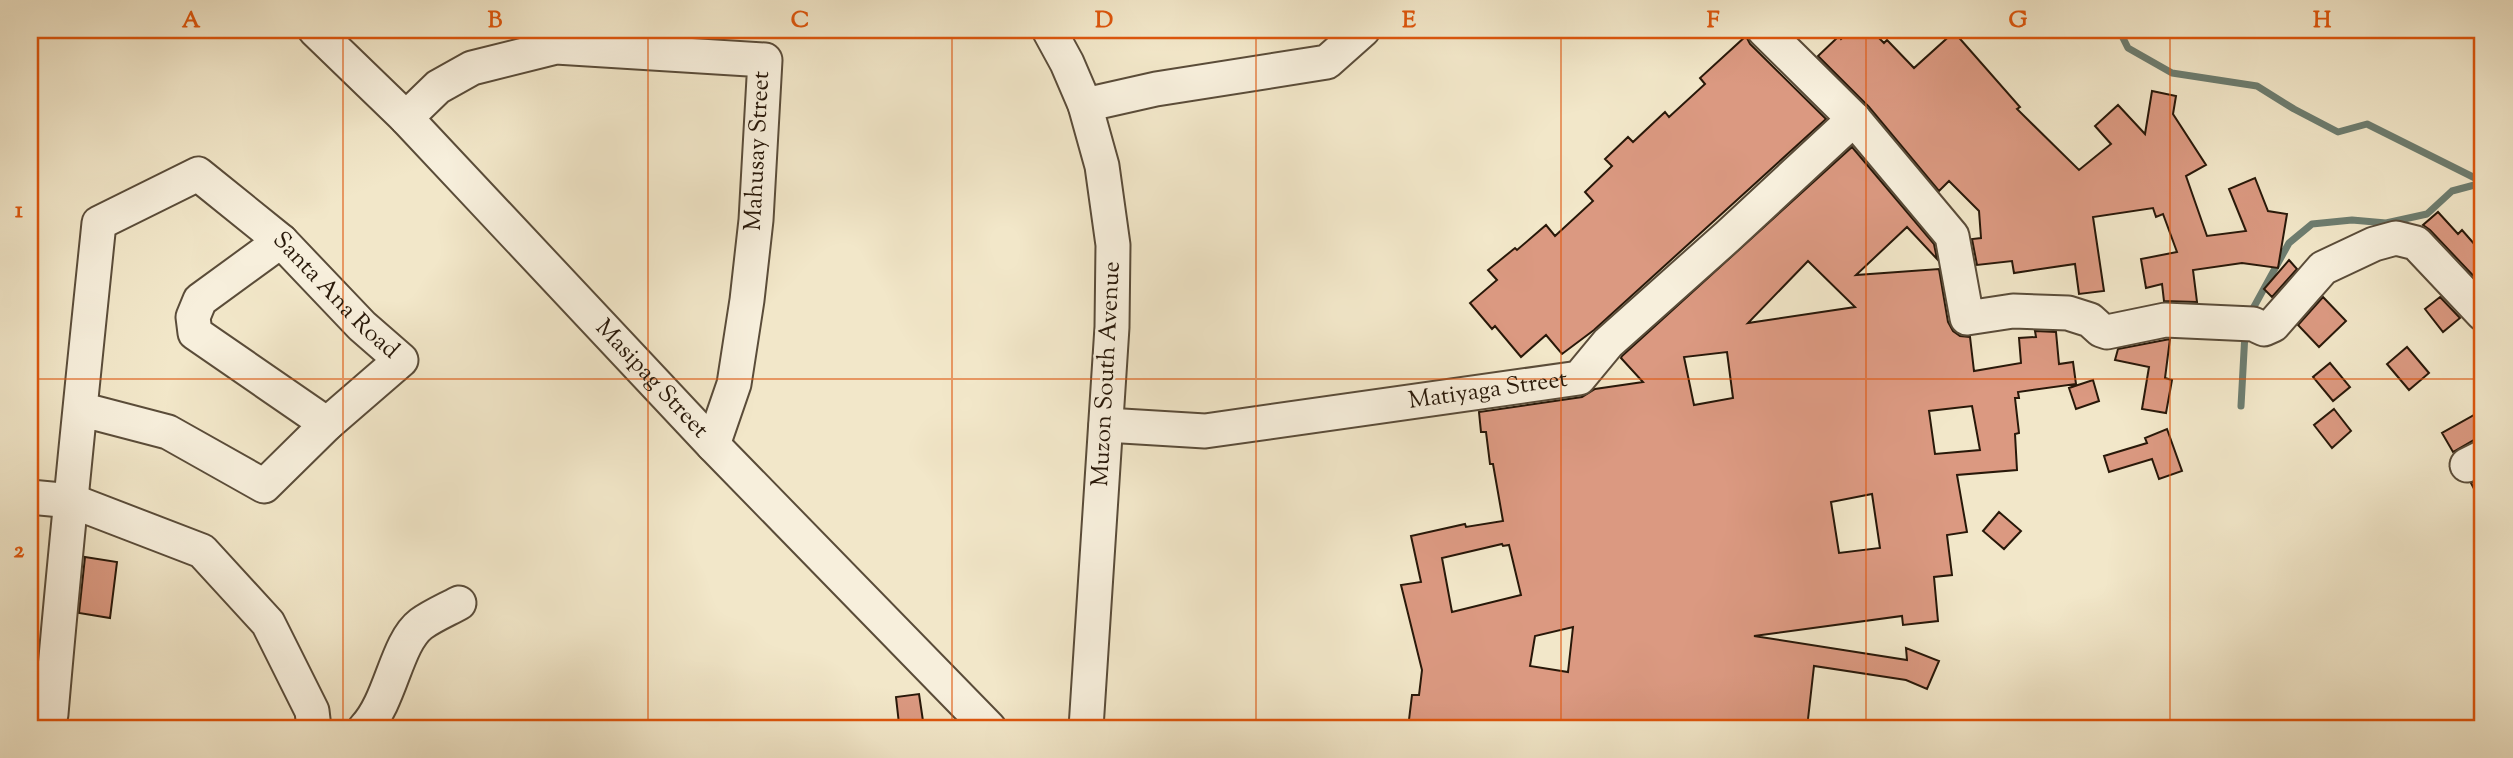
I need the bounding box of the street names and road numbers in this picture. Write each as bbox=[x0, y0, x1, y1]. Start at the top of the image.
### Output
street label: Mahusay Street bbox=[737, 70, 779, 232]
street label: Santa Ana Road bbox=[264, 224, 406, 368]
street label: Muzon South Avenue bbox=[1084, 260, 1130, 488]
street label: Masipag Street bbox=[587, 312, 716, 446]
street label: Matiyaga Street bbox=[1406, 363, 1570, 419]

